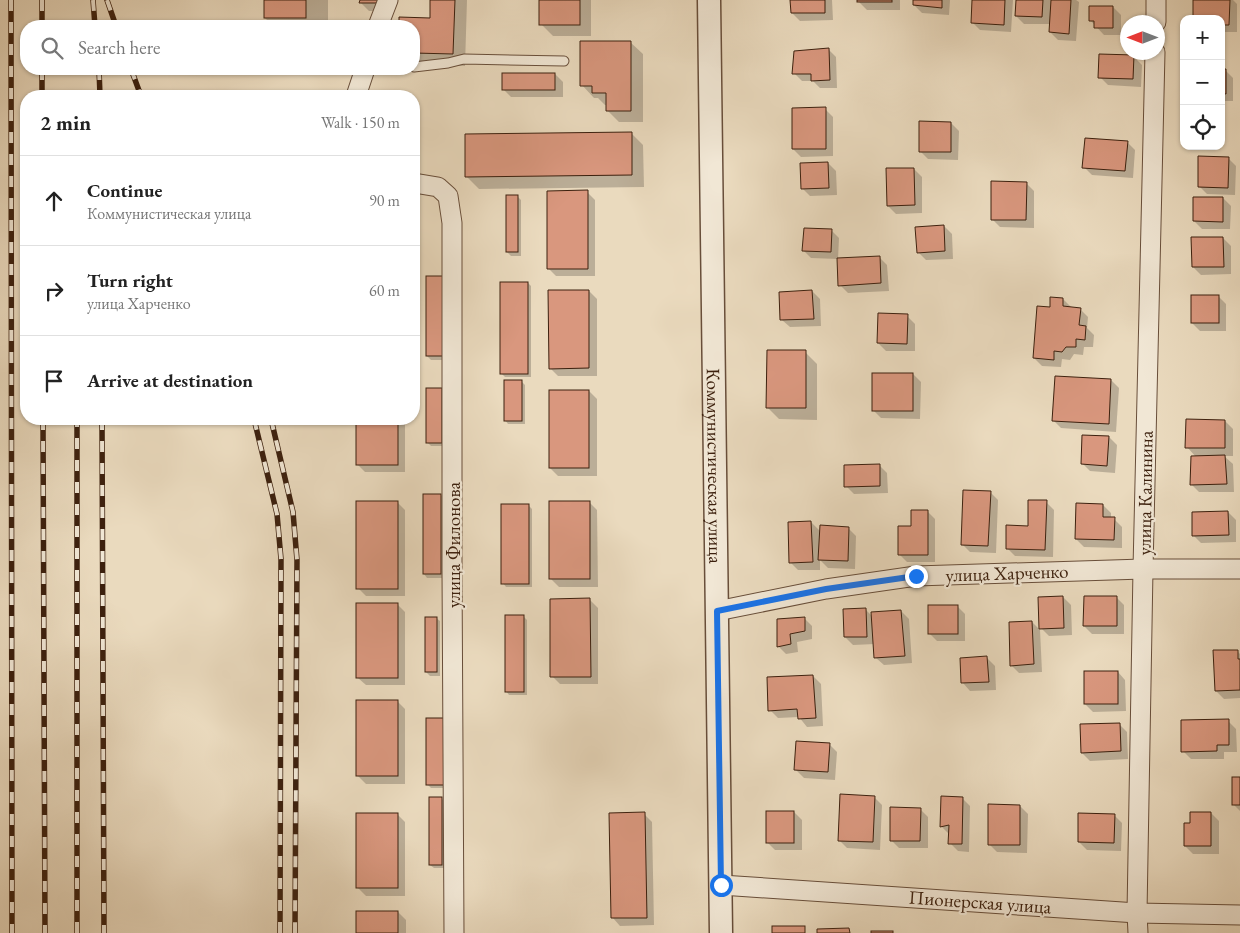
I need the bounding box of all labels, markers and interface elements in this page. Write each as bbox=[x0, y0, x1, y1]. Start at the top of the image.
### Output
north arrow bbox=[1120, 15, 1165, 60]
map controls bbox=[1180, 15, 1225, 150]
button: + bbox=[1180, 15, 1225, 60]
search box bbox=[20, 20, 420, 75]
icon: search bbox=[38, 34, 66, 62]
text: Search here bbox=[78, 35, 160, 60]
button: − bbox=[1180, 60, 1225, 105]
button: locate bbox=[1180, 105, 1225, 150]
text: 2 min bbox=[40, 109, 91, 136]
text: Walk · 150 m bbox=[321, 112, 400, 133]
text: Continue bbox=[87, 178, 162, 203]
icon: ahead bbox=[40, 187, 68, 215]
text: 90 m bbox=[369, 190, 400, 211]
text: Коммунистическая улица bbox=[87, 203, 251, 224]
text: Turn right bbox=[87, 268, 173, 293]
icon: right bbox=[40, 277, 68, 305]
text: 60 m bbox=[369, 280, 400, 301]
text: улица Харченко bbox=[87, 293, 191, 314]
icon: arrive bbox=[40, 367, 68, 395]
text: Arrive at destination bbox=[87, 368, 253, 393]
street label: Коммунистическая улица bbox=[701, 368, 729, 564]
street label: улица Калинина bbox=[1131, 430, 1159, 556]
street label: улица Филонова bbox=[441, 481, 466, 608]
street label: улица Харченко bbox=[945, 558, 1069, 588]
route end bbox=[905, 565, 928, 588]
route start bbox=[710, 874, 733, 897]
street label: Пионерская улица bbox=[908, 885, 1053, 919]

